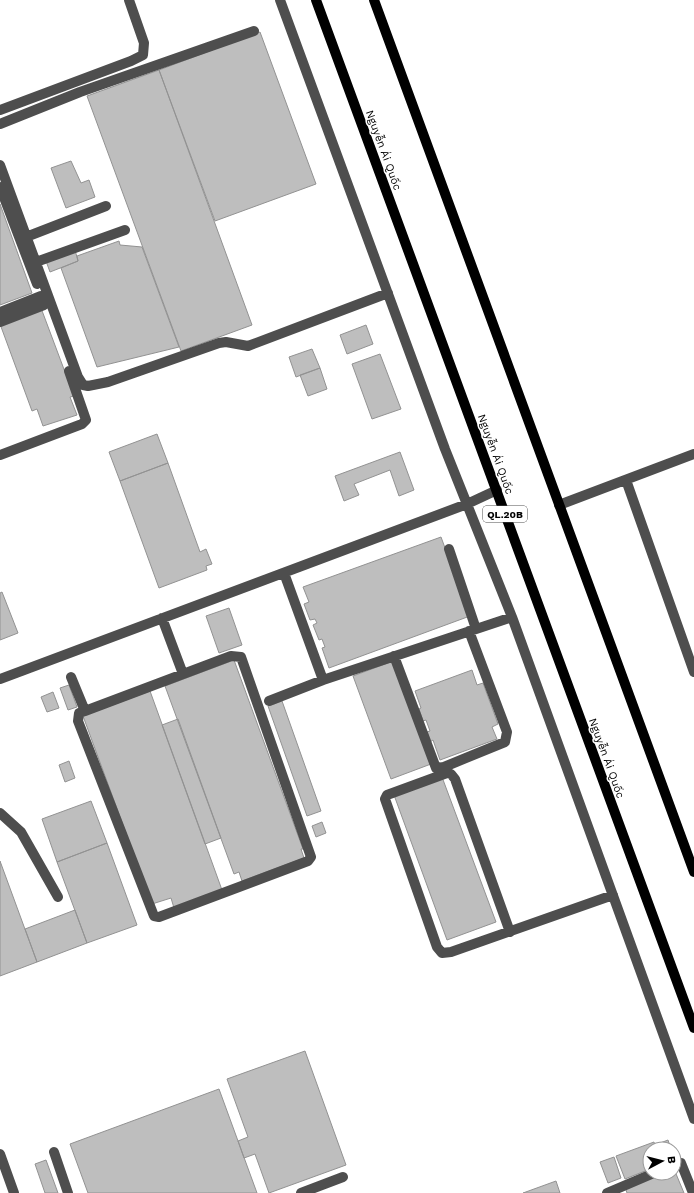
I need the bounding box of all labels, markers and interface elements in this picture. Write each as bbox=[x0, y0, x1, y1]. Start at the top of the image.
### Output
street label: Nguyễn Ái Quốc bbox=[363, 108, 405, 192]
street label: Nguyễn Ái Quốc bbox=[475, 412, 517, 496]
road number: QL.20B bbox=[483, 506, 527, 522]
street label: Nguyễn Ái Quốc bbox=[586, 716, 628, 800]
north arrow bbox=[642, 1141, 682, 1181]
text: B bbox=[665, 1155, 678, 1165]

